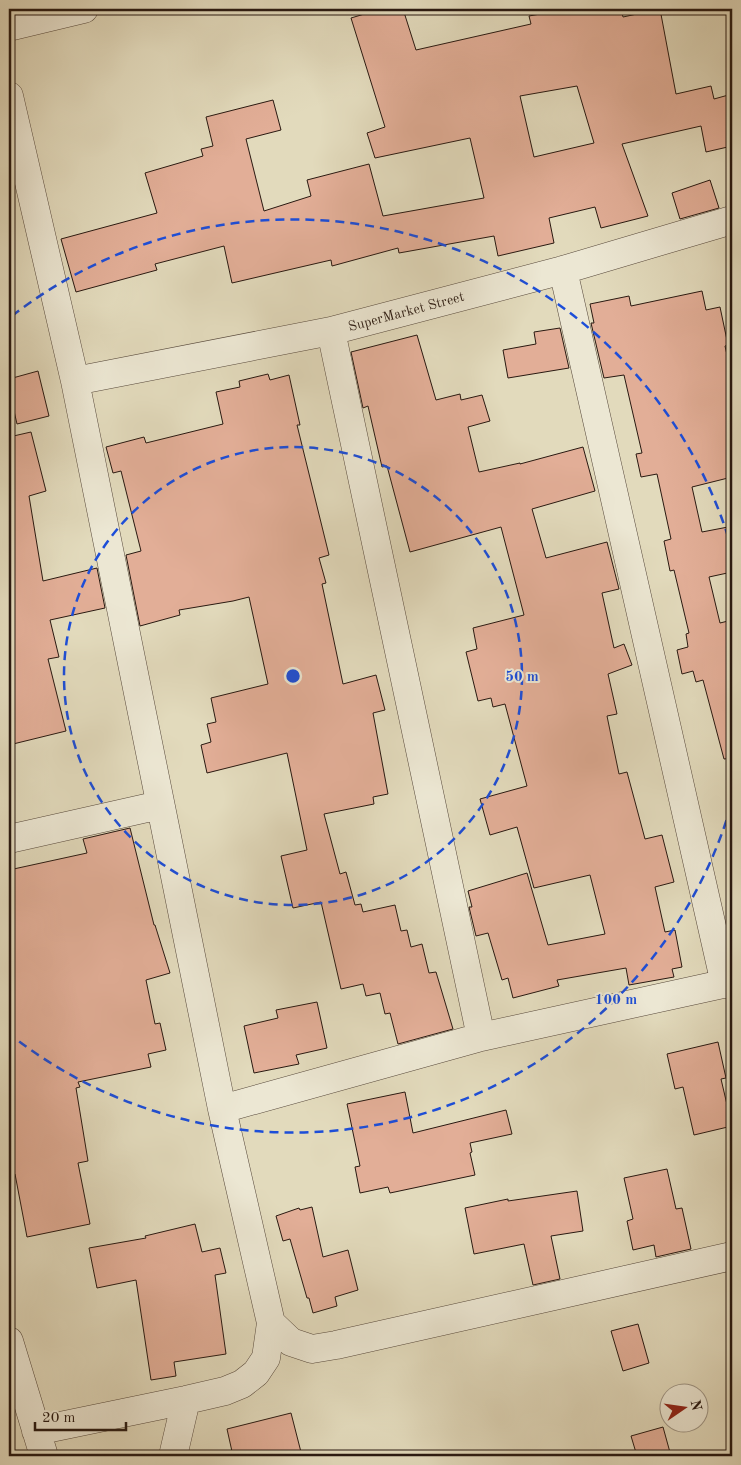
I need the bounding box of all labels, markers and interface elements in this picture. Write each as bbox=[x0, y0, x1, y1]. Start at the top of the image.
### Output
street label: SuperMarket Street bbox=[347, 290, 466, 334]
centre of rings bbox=[284, 667, 302, 685]
text: 50 m bbox=[505, 670, 539, 685]
text: 100 m bbox=[595, 993, 637, 1008]
north arrow bbox=[658, 1382, 708, 1432]
text: N bbox=[688, 1399, 704, 1412]
scale bar bbox=[35, 1400, 126, 1432]
text: 20 m bbox=[42, 1411, 76, 1426]

